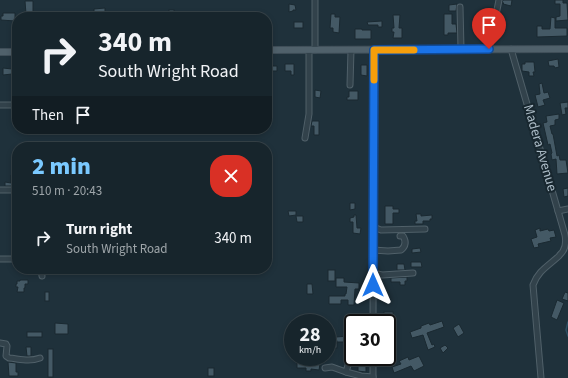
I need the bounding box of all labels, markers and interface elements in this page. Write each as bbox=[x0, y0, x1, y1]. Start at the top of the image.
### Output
pin bbox=[472, 8, 506, 49]
icon: arrive bbox=[478, 14, 500, 36]
text: 340 m bbox=[98, 22, 172, 62]
icon: right bbox=[32, 28, 84, 80]
text: South Wright Road bbox=[98, 59, 239, 84]
street label: Madera Avenue bbox=[518, 102, 562, 194]
icon: arrive bbox=[72, 104, 94, 126]
text: Then bbox=[32, 105, 64, 126]
text: 2 min bbox=[32, 149, 91, 184]
button: close bbox=[210, 155, 252, 197]
text: 510 m · 20:43 bbox=[32, 182, 102, 200]
text: Turn right bbox=[66, 219, 132, 240]
icon: right bbox=[32, 227, 54, 249]
text: 340 m bbox=[214, 228, 252, 249]
text: South Wright Road bbox=[66, 240, 168, 258]
position arrow bbox=[352, 264, 394, 306]
speed limit sign: 30 bbox=[344, 314, 396, 366]
text: 28 bbox=[299, 321, 321, 349]
text: km/h bbox=[299, 343, 321, 357]

